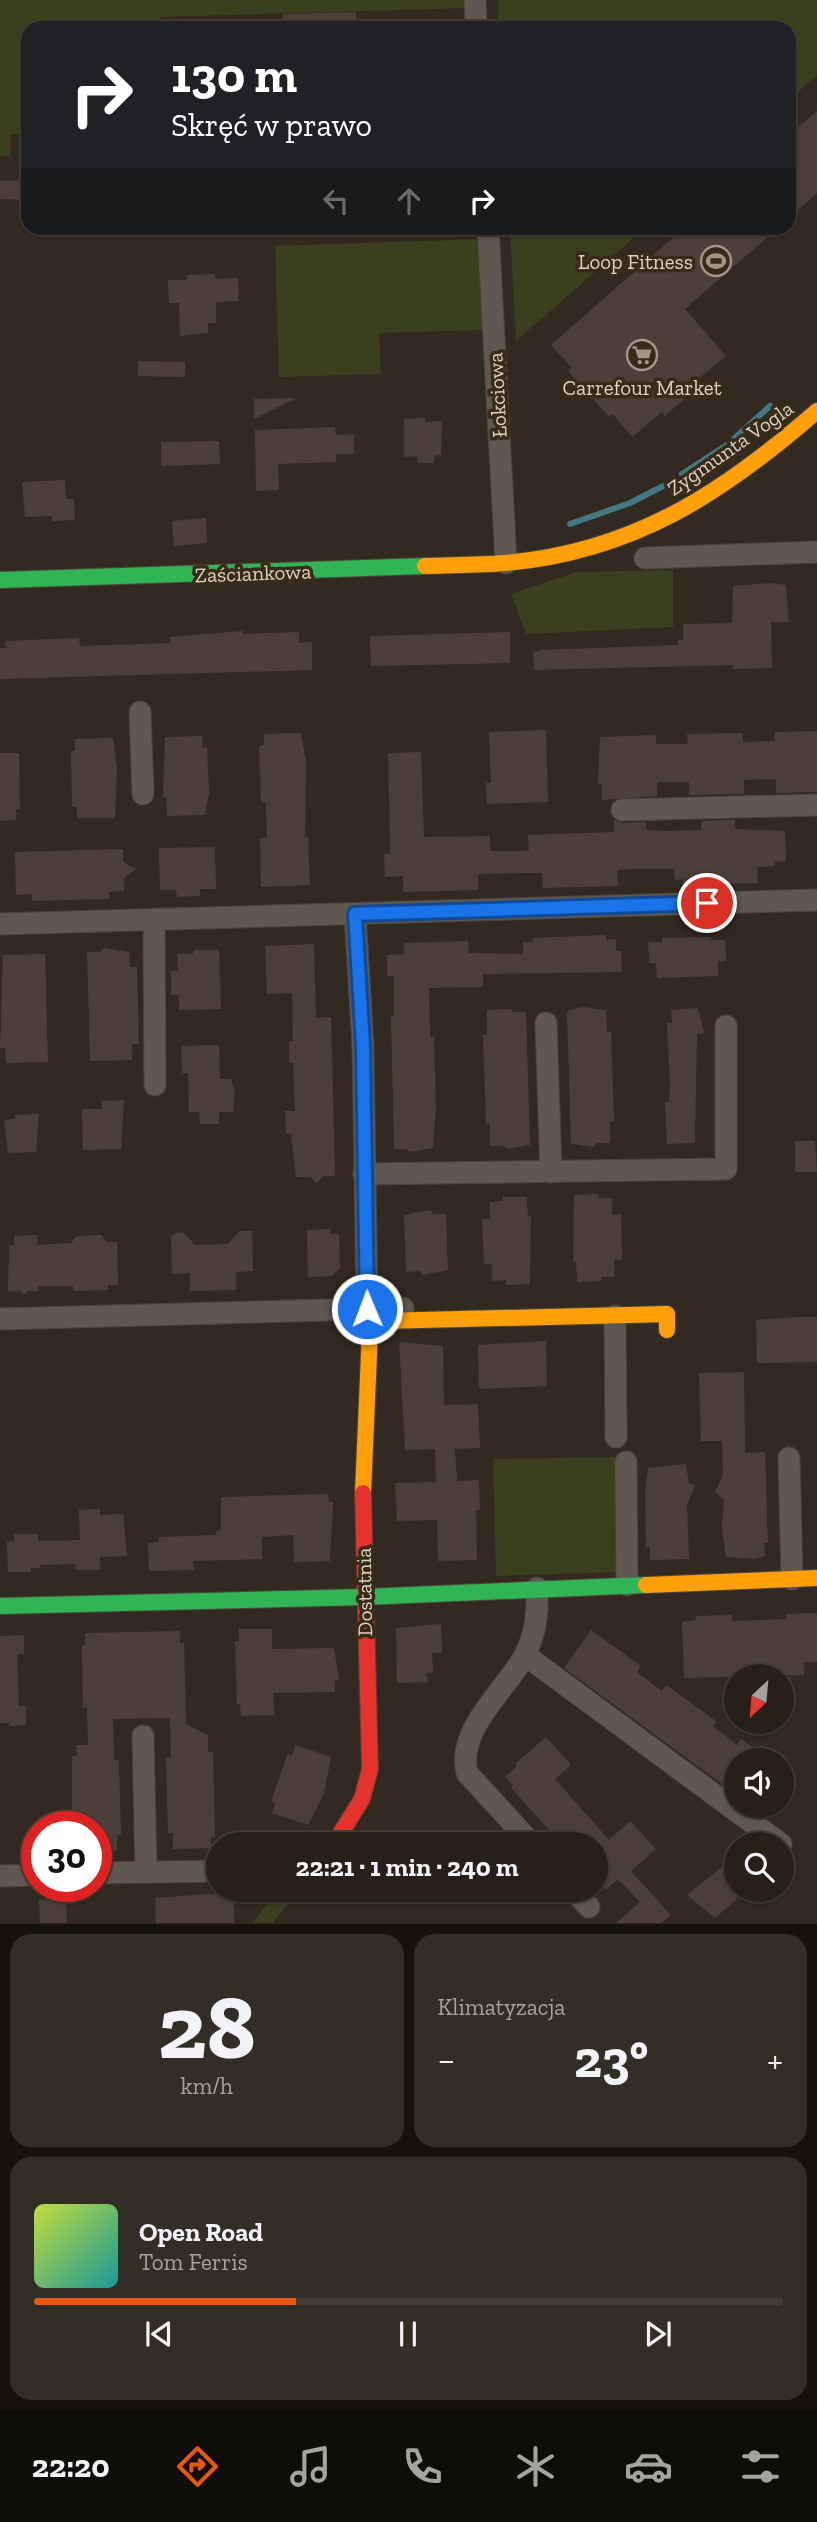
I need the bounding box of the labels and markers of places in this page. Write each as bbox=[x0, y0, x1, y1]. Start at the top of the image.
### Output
sports icon: Loop Fitness bbox=[699, 244, 733, 278]
place label: Loop Fitness bbox=[578, 249, 693, 274]
supermarket icon: Carrefour Market bbox=[625, 338, 659, 372]
place label: Carrefour Market bbox=[563, 375, 722, 400]
pin bbox=[677, 873, 737, 933]

